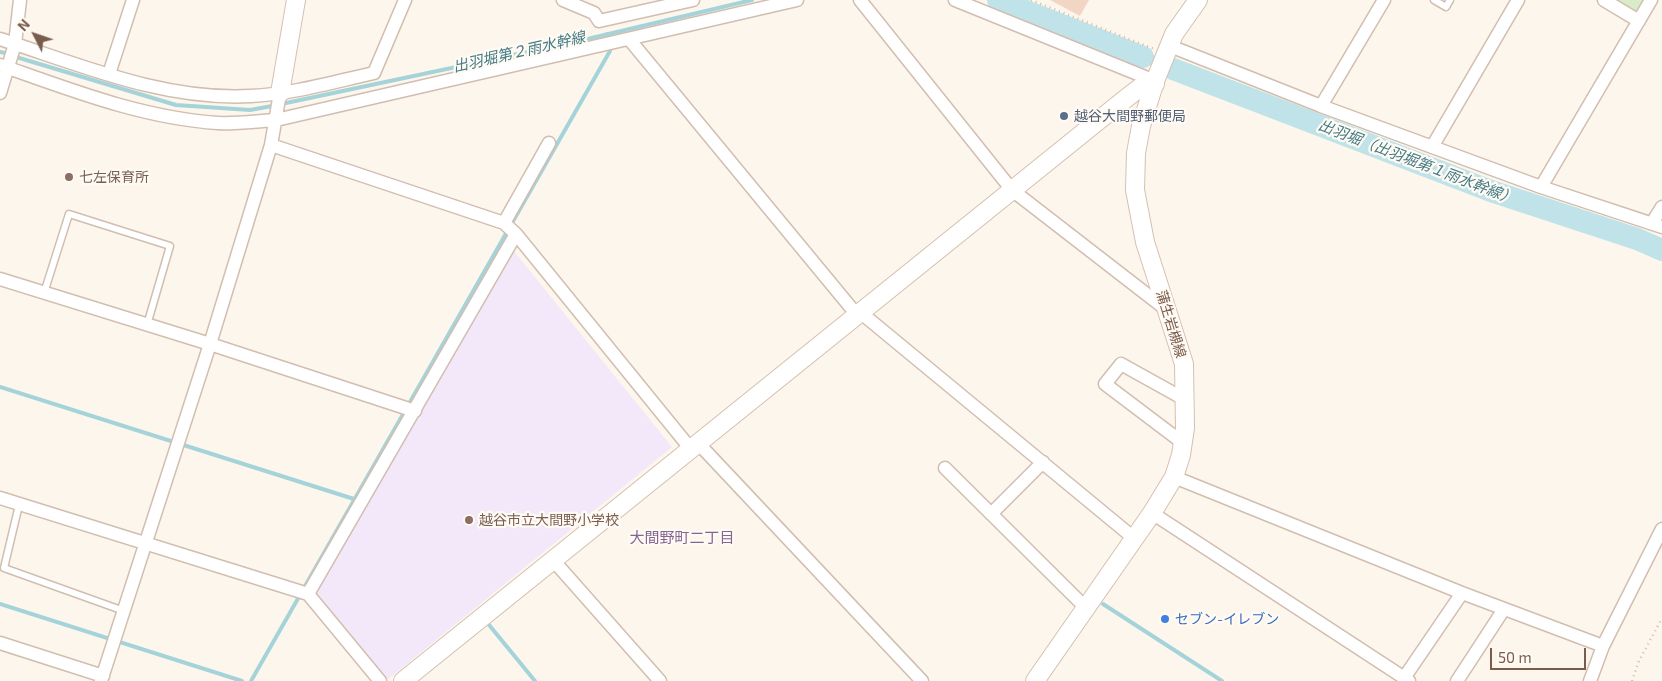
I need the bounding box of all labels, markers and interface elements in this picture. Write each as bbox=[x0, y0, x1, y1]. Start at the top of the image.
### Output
north arrow bbox=[10, 10, 60, 60]
text: N bbox=[14, 15, 33, 34]
water label: 出羽堀第２雨水幹線 bbox=[451, 28, 587, 76]
place label: 越谷大間野郵便局 bbox=[1074, 108, 1186, 124]
marker: 越谷大間野郵便局 bbox=[1058, 110, 1070, 122]
water label: 出羽堀（出羽堀第１雨水幹線） bbox=[1316, 116, 1518, 208]
place label: 七左保育所 bbox=[79, 169, 149, 185]
marker: 七左保育所 bbox=[63, 171, 75, 183]
street label: 蒲生岩槻線 bbox=[1153, 288, 1189, 360]
place label: 越谷市立大間野小学校 bbox=[479, 512, 619, 528]
marker: 越谷市立大間野小学校 bbox=[463, 514, 475, 526]
district label: 大間野町二丁目 bbox=[630, 529, 734, 547]
place label: セブン-イレブン bbox=[1175, 611, 1279, 627]
marker: セブン-イレブン bbox=[1159, 613, 1171, 625]
scale bar bbox=[1492, 638, 1588, 670]
text: 50 m bbox=[1498, 648, 1532, 666]

